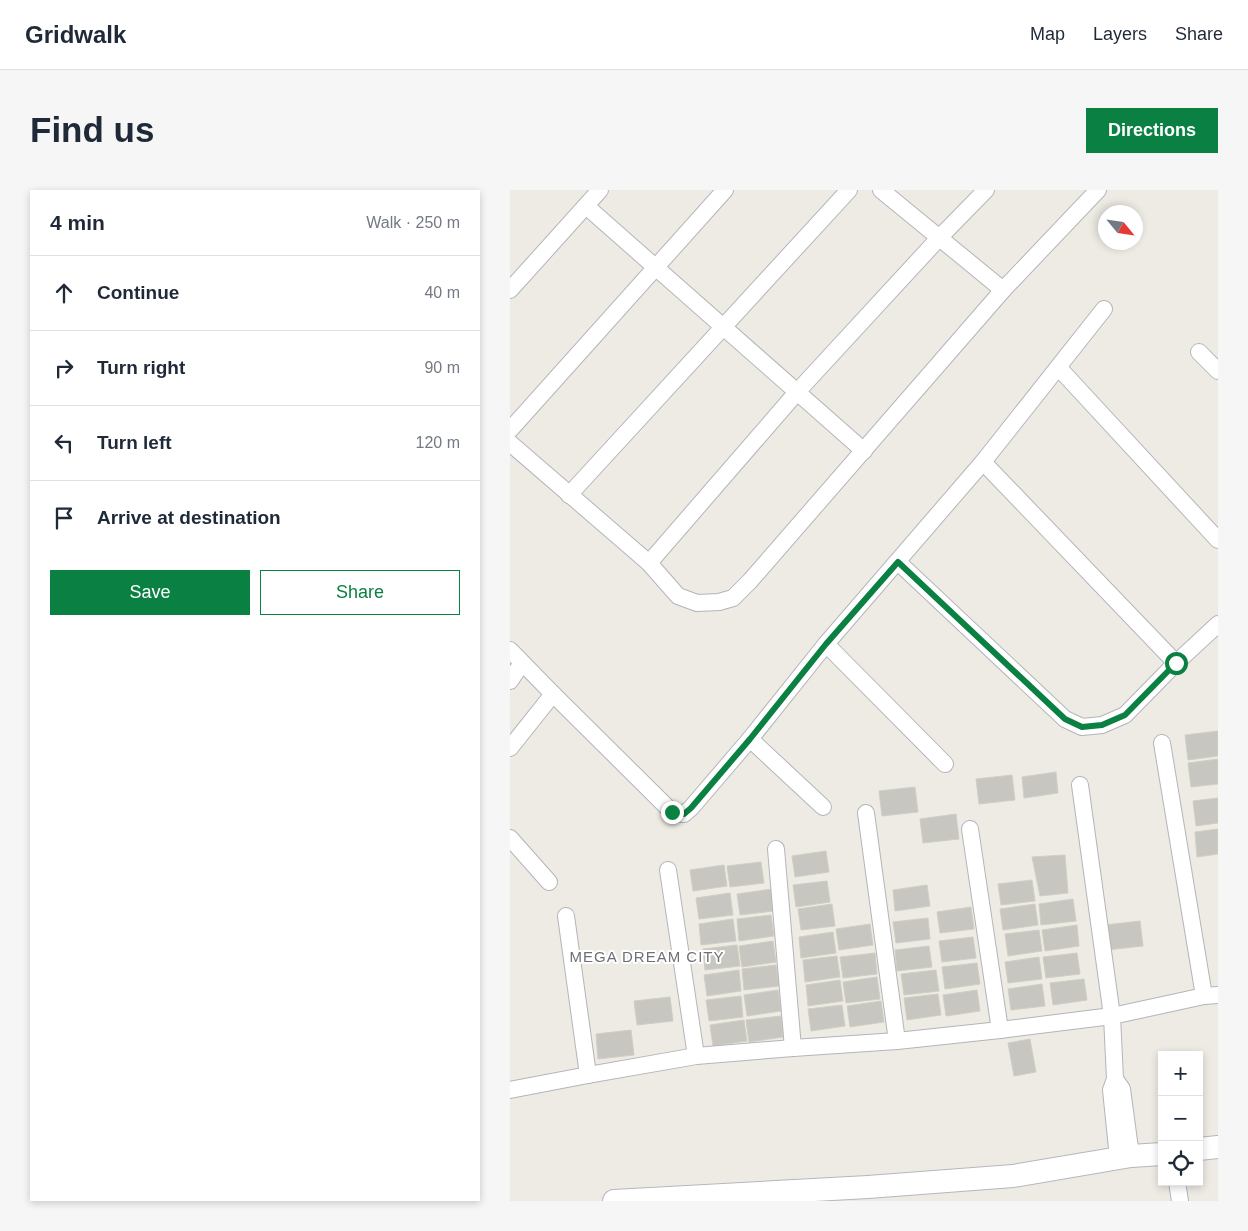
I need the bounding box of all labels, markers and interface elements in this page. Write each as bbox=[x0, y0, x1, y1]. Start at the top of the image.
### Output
text: Gridwalk bbox=[25, 21, 126, 48]
text: Map bbox=[1030, 24, 1065, 44]
text: Layers bbox=[1093, 24, 1147, 44]
text: Share bbox=[1175, 24, 1223, 44]
button: Directions bbox=[1086, 108, 1218, 153]
text: Find us bbox=[30, 110, 154, 149]
north arrow bbox=[1098, 205, 1143, 250]
text: 4 min bbox=[50, 211, 105, 234]
text: Walk · 250 m bbox=[366, 214, 460, 231]
icon: ahead bbox=[50, 279, 78, 307]
text: Continue bbox=[97, 282, 179, 303]
text: 40 m bbox=[424, 284, 460, 301]
icon: right bbox=[50, 354, 78, 382]
text: Turn right bbox=[97, 357, 185, 378]
text: 90 m bbox=[424, 359, 460, 376]
icon: left bbox=[50, 429, 78, 457]
text: Turn left bbox=[97, 432, 172, 453]
text: 120 m bbox=[416, 434, 460, 451]
icon: arrive bbox=[50, 504, 78, 532]
text: Arrive at destination bbox=[97, 507, 281, 528]
button: Save bbox=[50, 570, 250, 615]
button: Share bbox=[260, 570, 460, 615]
route start bbox=[1165, 652, 1188, 675]
route end bbox=[661, 801, 684, 824]
district label: MEGA DREAM CITY bbox=[569, 948, 725, 965]
map controls bbox=[1158, 1051, 1203, 1186]
button: + bbox=[1158, 1051, 1203, 1096]
button: − bbox=[1158, 1096, 1203, 1141]
button: locate bbox=[1158, 1141, 1203, 1186]

